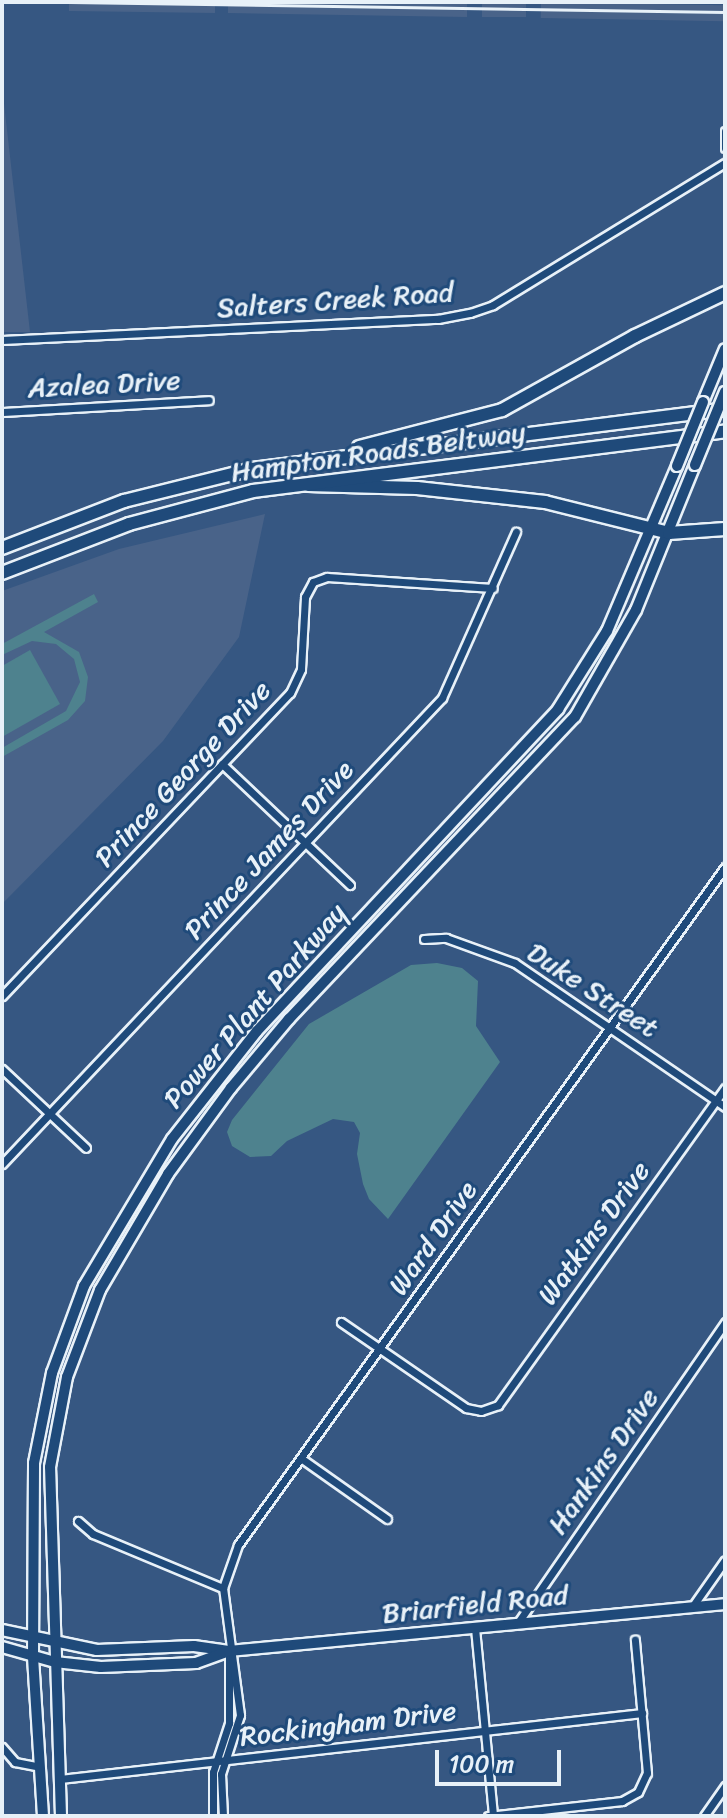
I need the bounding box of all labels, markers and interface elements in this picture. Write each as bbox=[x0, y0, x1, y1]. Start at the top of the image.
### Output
street label: Salters Creek Road bbox=[215, 275, 455, 325]
street label: Azalea Drive bbox=[27, 363, 181, 405]
street label: Hampton Roads Beltway bbox=[228, 415, 528, 489]
street label: Prince George Drive bbox=[88, 674, 278, 874]
street label: Prince James Drive bbox=[177, 753, 361, 947]
street label: Power Plant Parkway bbox=[156, 896, 354, 1116]
street label: Duke Street bbox=[521, 935, 665, 1045]
street label: Watkins Drive bbox=[531, 1155, 657, 1311]
street label: Ward Drive bbox=[381, 1174, 485, 1302]
street label: Hankins Drive bbox=[540, 1382, 666, 1540]
street label: Briarfield Road bbox=[380, 1578, 570, 1630]
street label: Rockingham Drive bbox=[238, 1694, 458, 1754]
scale bar bbox=[439, 1734, 565, 1784]
text: 100 m bbox=[449, 1743, 514, 1785]

